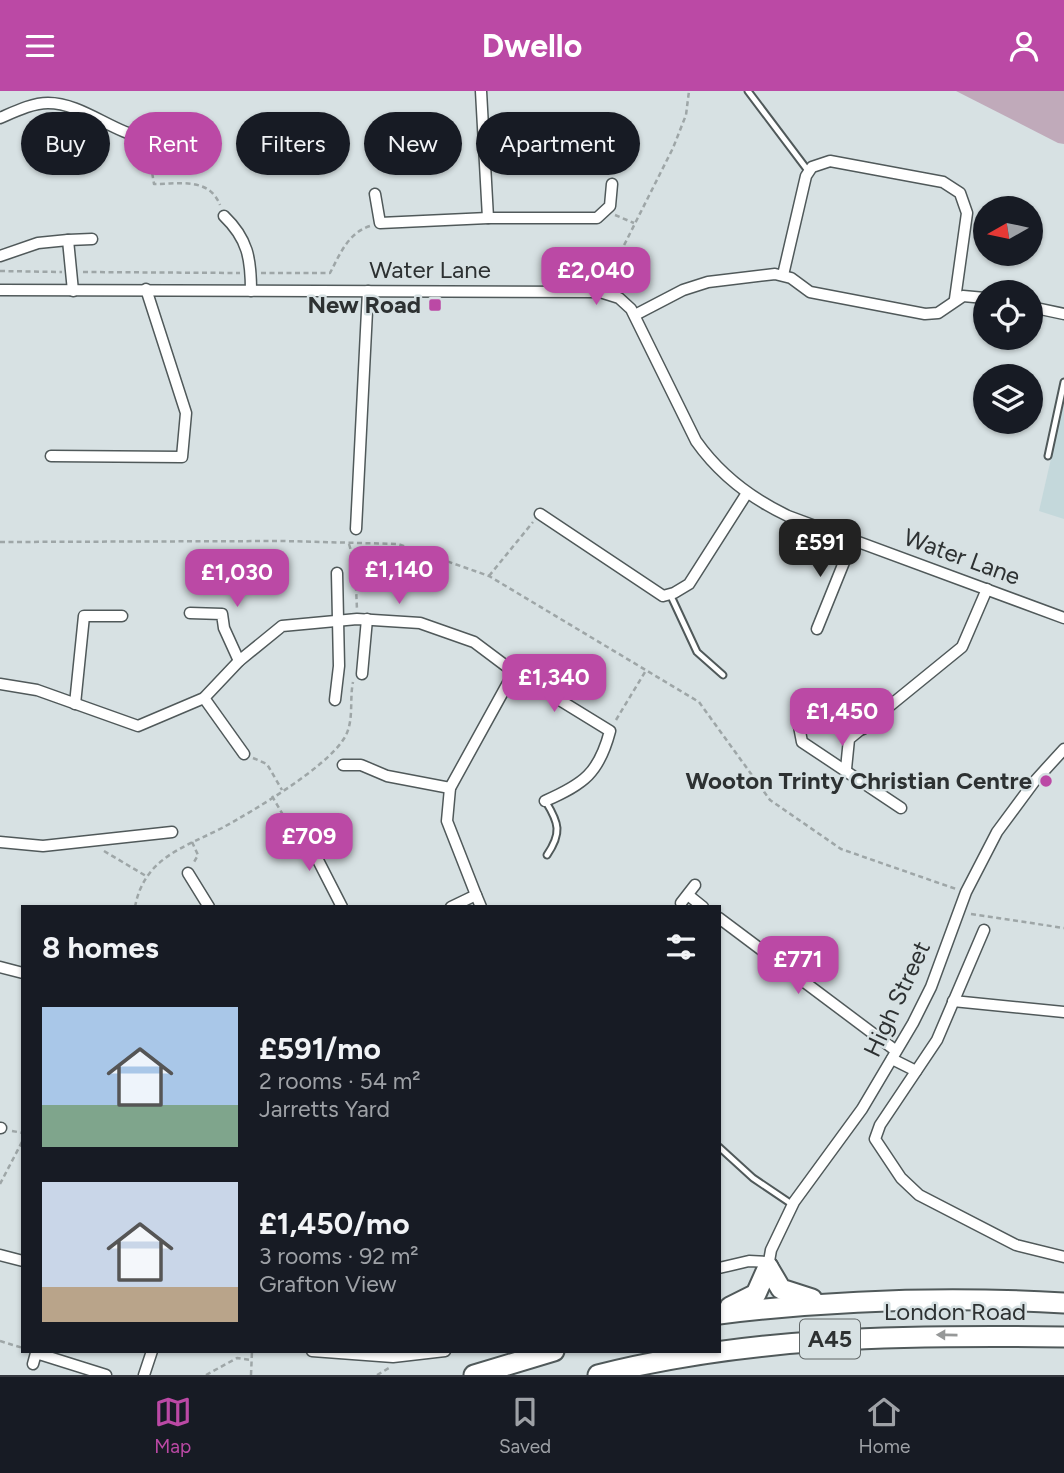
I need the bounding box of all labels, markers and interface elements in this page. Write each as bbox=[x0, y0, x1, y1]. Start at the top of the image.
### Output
icon: menu bbox=[21, 27, 59, 65]
text: Dwello bbox=[482, 27, 582, 65]
icon: person bbox=[1005, 27, 1043, 65]
chip: Buy bbox=[21, 112, 110, 175]
chip: Rent bbox=[124, 112, 222, 175]
chip: Filters bbox=[236, 112, 350, 175]
chip: New bbox=[364, 112, 462, 175]
chip: Apartment bbox=[476, 112, 640, 175]
north arrow bbox=[973, 196, 1043, 266]
map controls bbox=[973, 196, 1043, 434]
pin: £2,040 bbox=[539, 247, 653, 307]
street label: Water Lane bbox=[369, 255, 491, 284]
text: £2,040 bbox=[557, 256, 635, 284]
button: locate bbox=[973, 280, 1043, 350]
place label: New Road bbox=[307, 290, 421, 319]
marker: New Road bbox=[427, 297, 443, 313]
button: layers bbox=[973, 364, 1043, 434]
pin: £591 bbox=[779, 519, 861, 579]
street label: Water Lane bbox=[900, 522, 1024, 591]
text: £591 bbox=[795, 528, 845, 556]
pin: £1,140 bbox=[342, 547, 456, 606]
pin: £1,030 bbox=[180, 549, 294, 609]
text: £1,140 bbox=[365, 555, 433, 583]
text: £1,030 bbox=[201, 558, 273, 586]
pin: £1,340 bbox=[497, 655, 611, 714]
text: £1,340 bbox=[518, 663, 590, 691]
pin: £1,450 bbox=[785, 689, 899, 748]
text: £1,450 bbox=[806, 697, 878, 725]
place label: Wooton Trinty Christian Centre bbox=[685, 766, 1032, 795]
marker: Wooton Trinty Christian Centre bbox=[1038, 773, 1054, 789]
pin: £709 bbox=[268, 813, 350, 873]
text: £709 bbox=[282, 822, 336, 850]
icon: filters bbox=[662, 928, 700, 966]
text: 8 homes bbox=[42, 929, 159, 966]
street label: High Street bbox=[857, 936, 936, 1061]
pin: £771 bbox=[757, 937, 839, 996]
text: £771 bbox=[774, 945, 822, 973]
text: £591/mo bbox=[259, 1030, 381, 1067]
icon: home bbox=[98, 1035, 182, 1119]
text: 2 rooms · 54 m² bbox=[259, 1067, 421, 1095]
text: Jarretts Yard bbox=[259, 1095, 390, 1123]
text: £1,450/mo bbox=[259, 1205, 410, 1242]
icon: home bbox=[98, 1210, 182, 1294]
text: 3 rooms · 92 m² bbox=[259, 1242, 419, 1270]
text: Grafton View bbox=[259, 1270, 397, 1298]
street label: London Road bbox=[884, 1297, 1026, 1326]
road number: A45 bbox=[800, 1319, 860, 1359]
one-way arrow bbox=[936, 1330, 958, 1341]
tab: Map bbox=[154, 1393, 192, 1458]
tab: Saved bbox=[499, 1393, 551, 1458]
tab: Home bbox=[859, 1393, 910, 1458]

